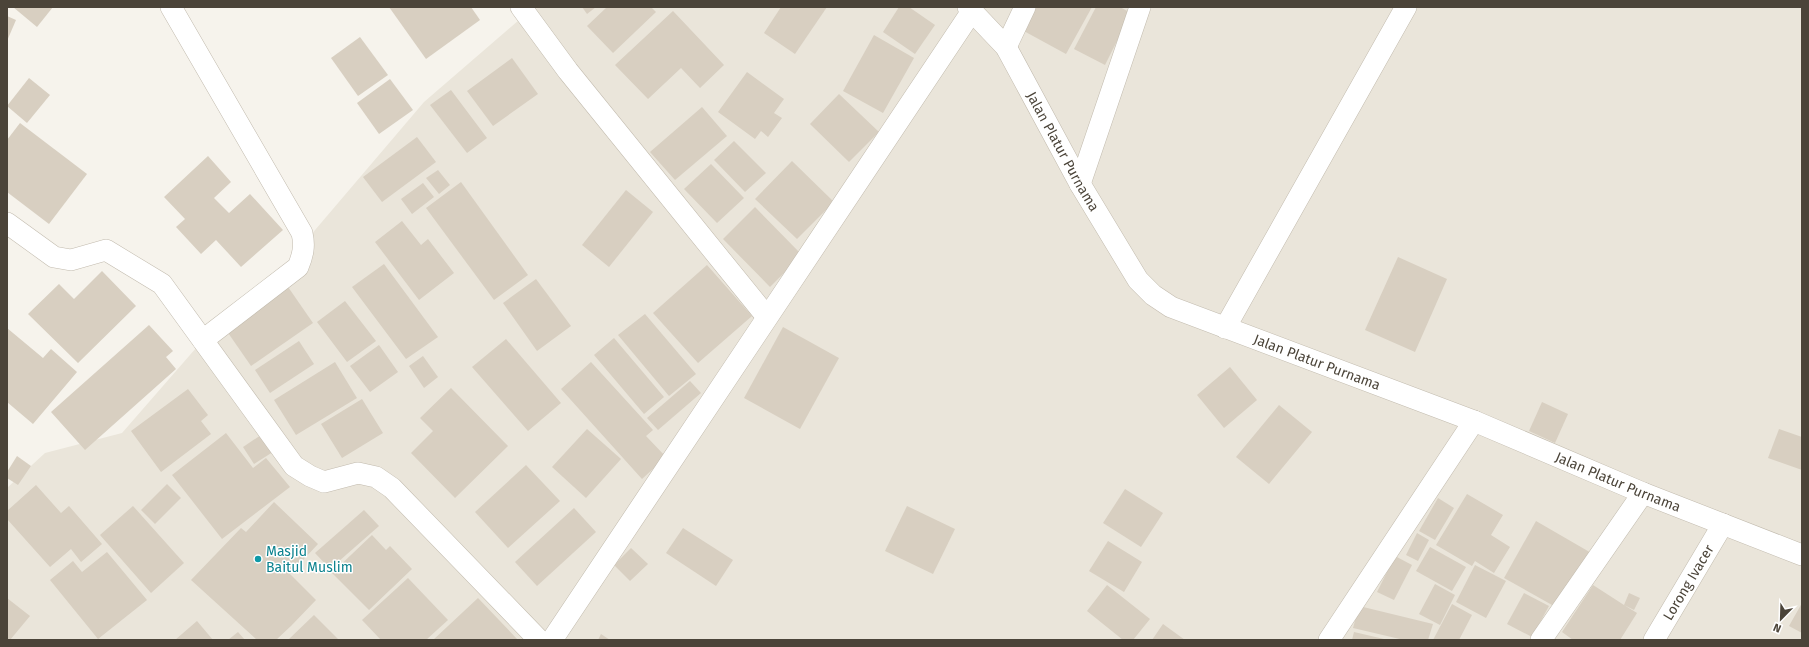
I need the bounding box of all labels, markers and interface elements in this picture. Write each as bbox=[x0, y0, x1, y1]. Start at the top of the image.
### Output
street label: Jalan Platur Purnama bbox=[1023, 88, 1103, 214]
street label: Jalan Platur Purnama bbox=[1251, 330, 1383, 394]
street label: Jalan Platur Purnama bbox=[1553, 448, 1683, 515]
street label: Lorong Ivacer bbox=[1659, 541, 1718, 623]
place label: Masjid Baitul Muslim bbox=[266, 543, 353, 576]
marker: Masjid Baitul Muslim bbox=[253, 554, 263, 564]
north arrow bbox=[1761, 599, 1801, 639]
text: N bbox=[1771, 620, 1783, 635]

